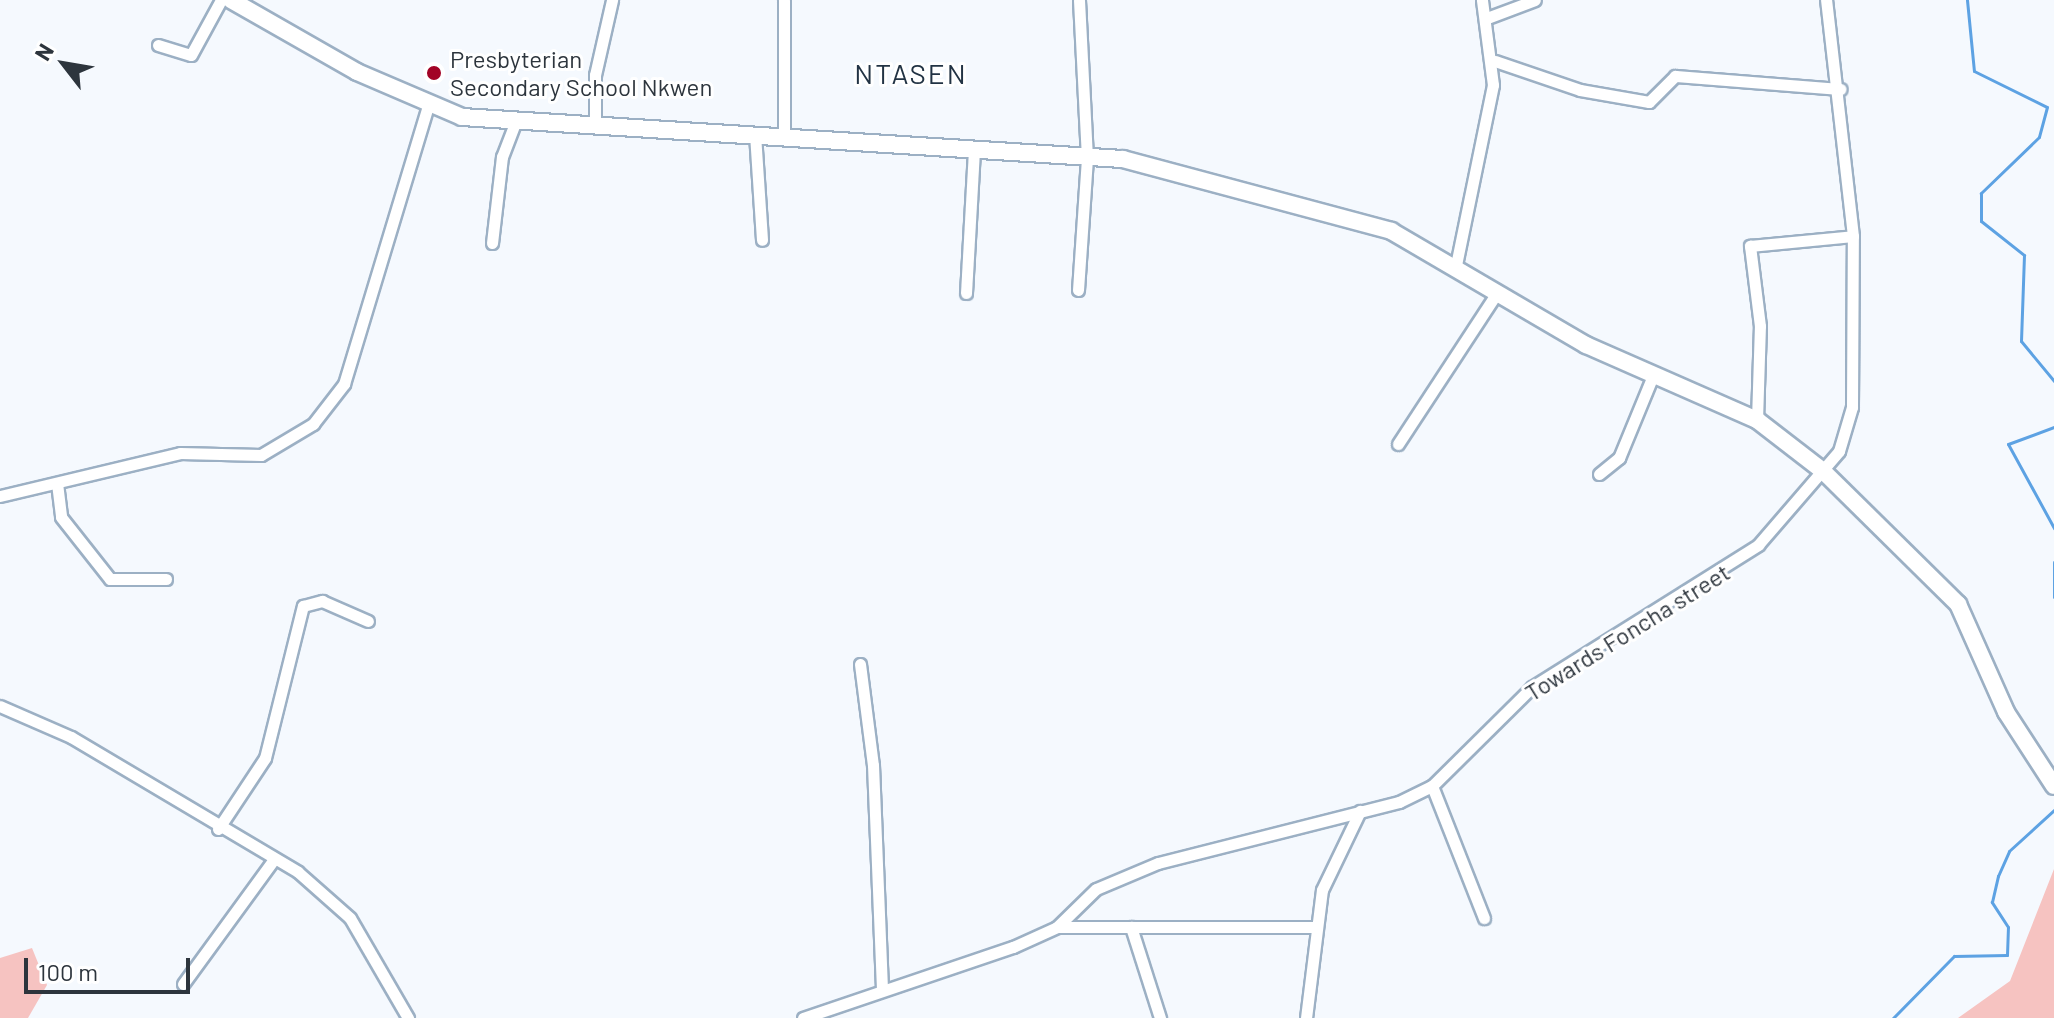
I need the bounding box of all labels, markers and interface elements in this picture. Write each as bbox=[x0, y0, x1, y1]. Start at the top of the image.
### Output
north arrow bbox=[24, 24, 104, 104]
text: N bbox=[29, 39, 58, 65]
place label: Presbyterian Secondary School Nkwen bbox=[450, 45, 712, 101]
district label: NTASEN bbox=[854, 56, 968, 90]
marker: Presbyterian Secondary School Nkwen bbox=[425, 64, 443, 82]
street label: Towards Foncha street bbox=[1519, 557, 1735, 707]
scale bar bbox=[28, 942, 194, 992]
text: 100 m bbox=[38, 957, 98, 986]

